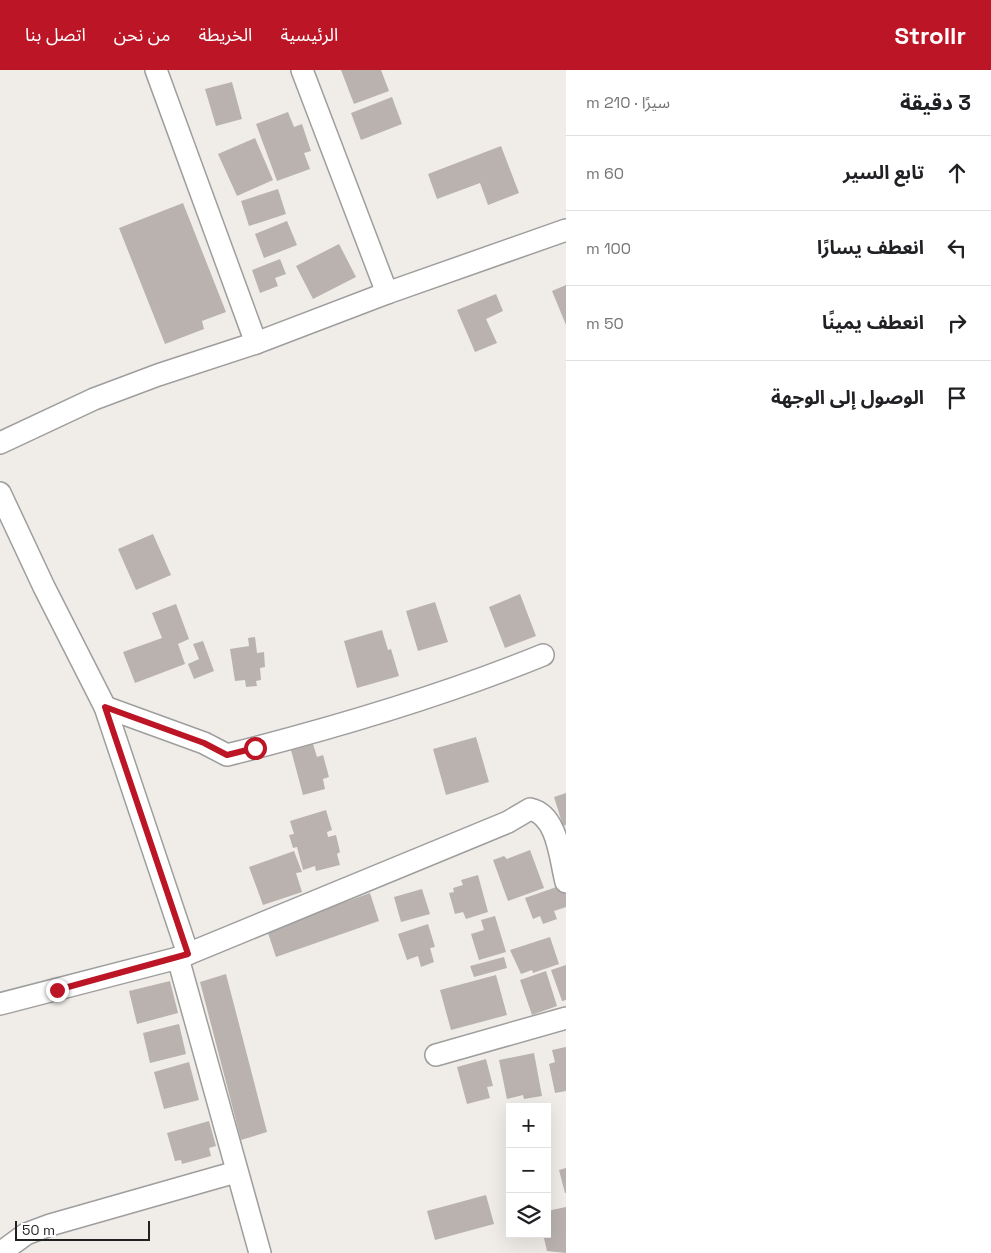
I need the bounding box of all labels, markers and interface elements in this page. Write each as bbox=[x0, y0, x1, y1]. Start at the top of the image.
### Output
text: Strollr bbox=[894, 20, 966, 51]
text: اتصل بنا bbox=[25, 23, 86, 46]
text: من نحن bbox=[114, 23, 170, 46]
text: الخريطة bbox=[198, 23, 252, 46]
text: الرئيسية bbox=[280, 23, 338, 46]
text: 3 دقيقة bbox=[900, 89, 971, 116]
text: سيرًا · 210 m bbox=[586, 92, 670, 113]
icon: ahead bbox=[943, 159, 971, 187]
text: تابع السير bbox=[843, 160, 924, 185]
text: 60 m bbox=[586, 163, 624, 184]
icon: left bbox=[943, 234, 971, 262]
text: انعطف يسارًا bbox=[817, 235, 924, 260]
text: 100 m bbox=[586, 238, 631, 259]
icon: right bbox=[943, 309, 971, 337]
text: انعطف يمينًا bbox=[822, 310, 924, 335]
text: 50 m bbox=[586, 313, 624, 334]
icon: arrive bbox=[943, 384, 971, 412]
text: الوصول إلى الوجهة bbox=[771, 385, 924, 410]
route start bbox=[244, 737, 267, 760]
route end bbox=[46, 979, 69, 1002]
map controls bbox=[506, 1103, 551, 1238]
button: + bbox=[506, 1103, 551, 1148]
button: − bbox=[506, 1148, 551, 1193]
button: layers bbox=[506, 1193, 551, 1238]
scale bar bbox=[15, 1218, 150, 1241]
text: 50 m bbox=[22, 1221, 55, 1239]

